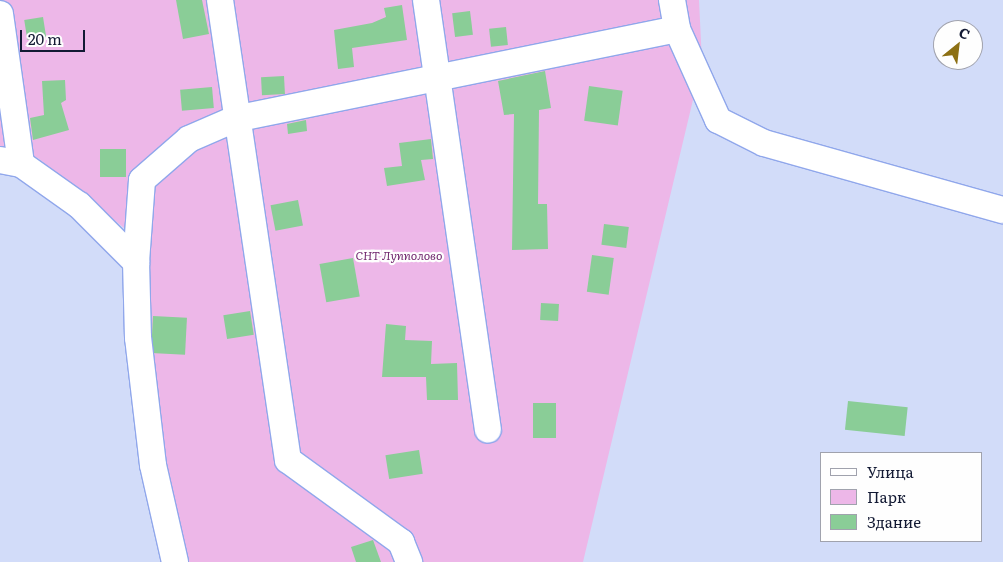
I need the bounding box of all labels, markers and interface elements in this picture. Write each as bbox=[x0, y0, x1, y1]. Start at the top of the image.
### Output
scale bar bbox=[22, 20, 88, 52]
north arrow bbox=[933, 20, 983, 70]
text: С bbox=[956, 22, 974, 44]
text: 20 m bbox=[28, 27, 62, 50]
park label: СНТ Лупполово bbox=[356, 249, 442, 263]
legend bbox=[820, 452, 983, 542]
text: Улица bbox=[867, 460, 914, 483]
text: Парк bbox=[867, 485, 906, 508]
text: Здание bbox=[867, 510, 921, 533]

